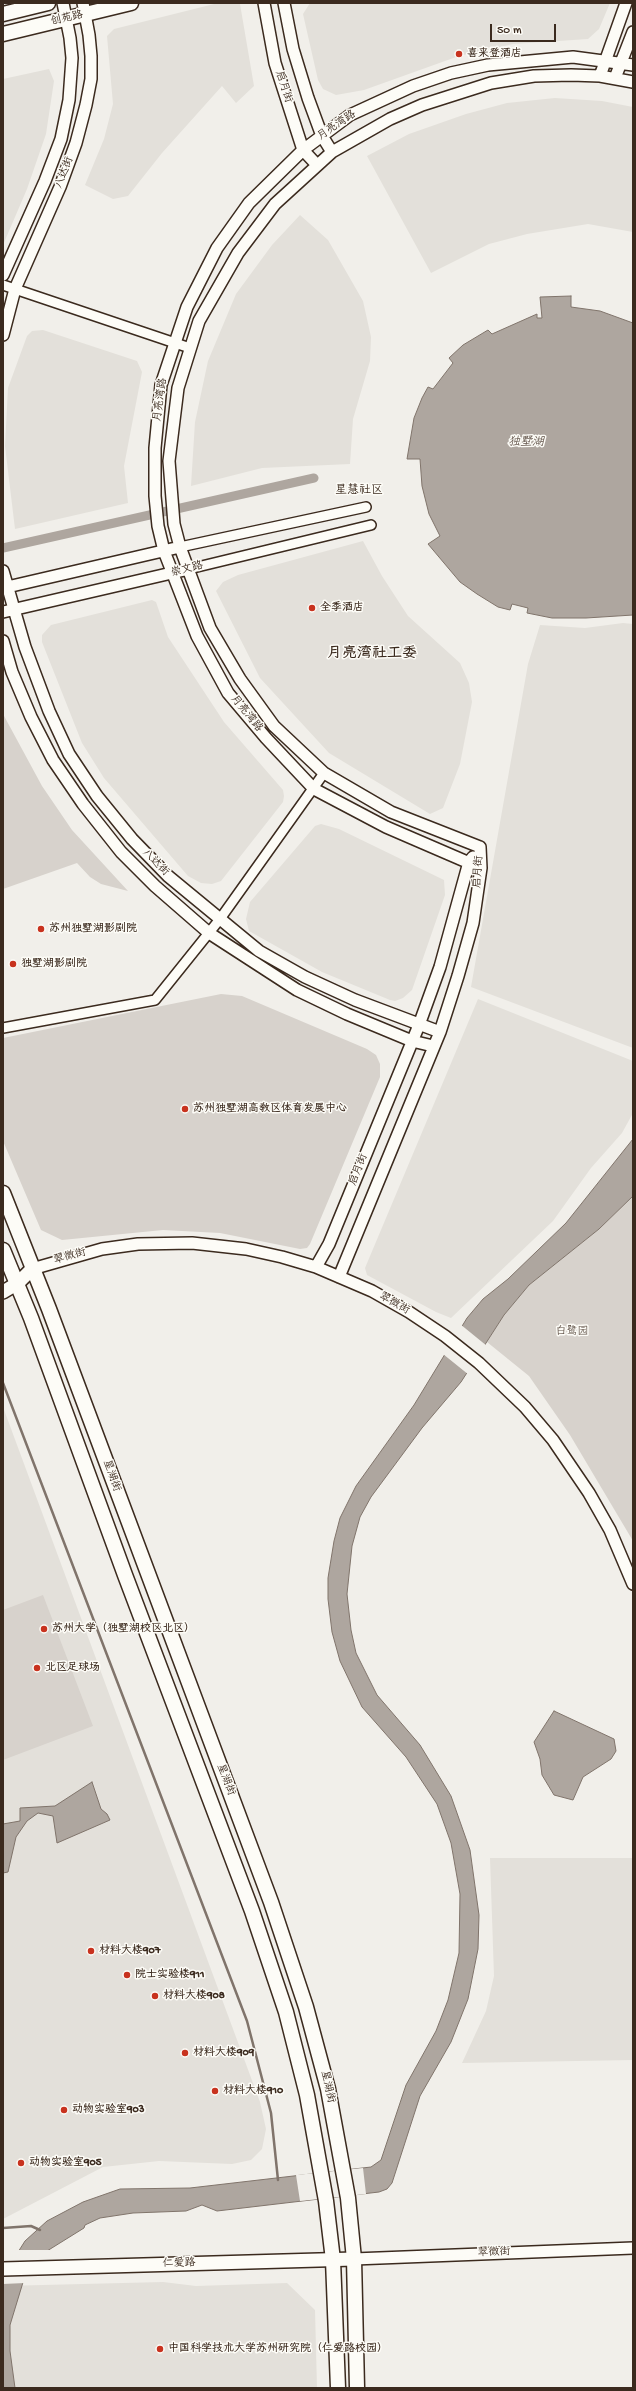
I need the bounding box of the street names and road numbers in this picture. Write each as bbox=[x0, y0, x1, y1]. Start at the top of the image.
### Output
street label: 创苑路 bbox=[49, 9, 85, 29]
street label: 启月街 bbox=[272, 69, 294, 105]
street label: 月亮湾路 bbox=[315, 108, 359, 144]
street label: 八达街 bbox=[53, 155, 77, 191]
street label: 月亮湾路 bbox=[151, 377, 171, 423]
street label: 崇文路 bbox=[169, 560, 205, 580]
street label: 月亮湾路 bbox=[227, 693, 265, 735]
street label: 八达街 bbox=[139, 847, 171, 879]
street label: 启月街 bbox=[471, 855, 487, 889]
street label: 启月街 bbox=[347, 1152, 371, 1188]
street label: 翠微街 bbox=[52, 1246, 88, 1268]
street label: 翠微街 bbox=[376, 1290, 412, 1318]
street label: 星湖街 bbox=[99, 1458, 123, 1494]
street label: 星湖街 bbox=[213, 1762, 237, 1798]
street label: 星湖街 bbox=[317, 2069, 337, 2105]
street label: 翠微街 bbox=[477, 2246, 511, 2260]
street label: 仁爱路 bbox=[162, 2257, 196, 2271]

